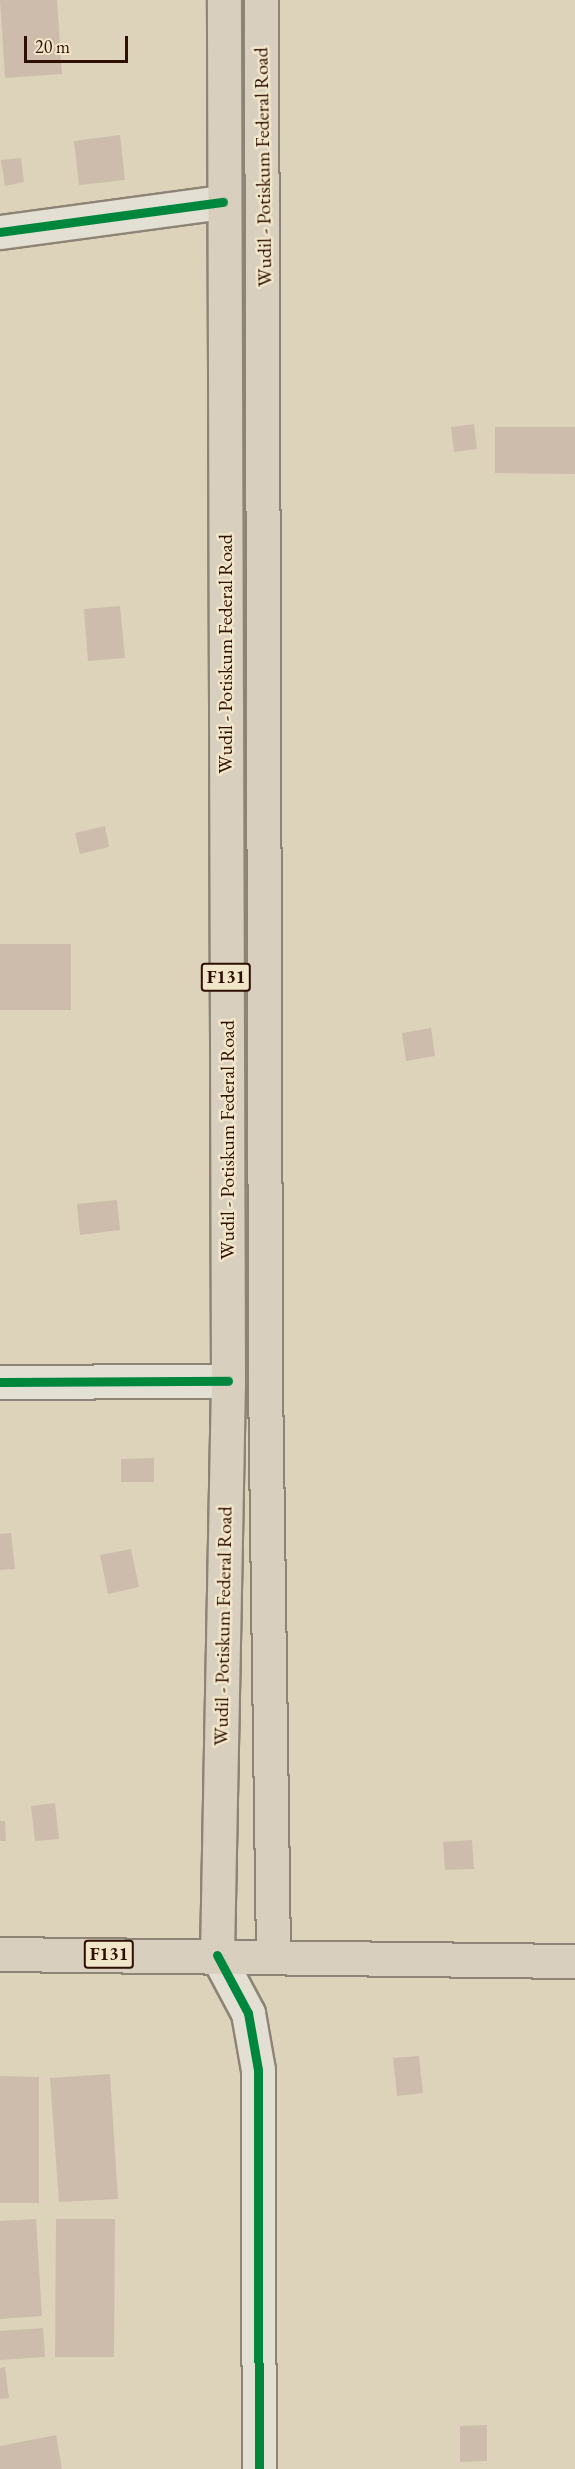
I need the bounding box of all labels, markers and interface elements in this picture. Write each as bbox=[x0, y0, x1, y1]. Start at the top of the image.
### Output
scale bar bbox=[27, 24, 130, 62]
text: 20 m bbox=[35, 35, 70, 58]
street label: Wudil - Potiskum Federal Road bbox=[249, 47, 277, 287]
street label: Wudil - Potiskum Federal Road bbox=[213, 534, 237, 774]
road number: F131 bbox=[200, 962, 252, 992]
street label: Wudil - Potiskum Federal Road bbox=[215, 1020, 239, 1260]
street label: Wudil - Potiskum Federal Road bbox=[209, 1506, 237, 1746]
road number: F131 bbox=[84, 1939, 134, 1969]

